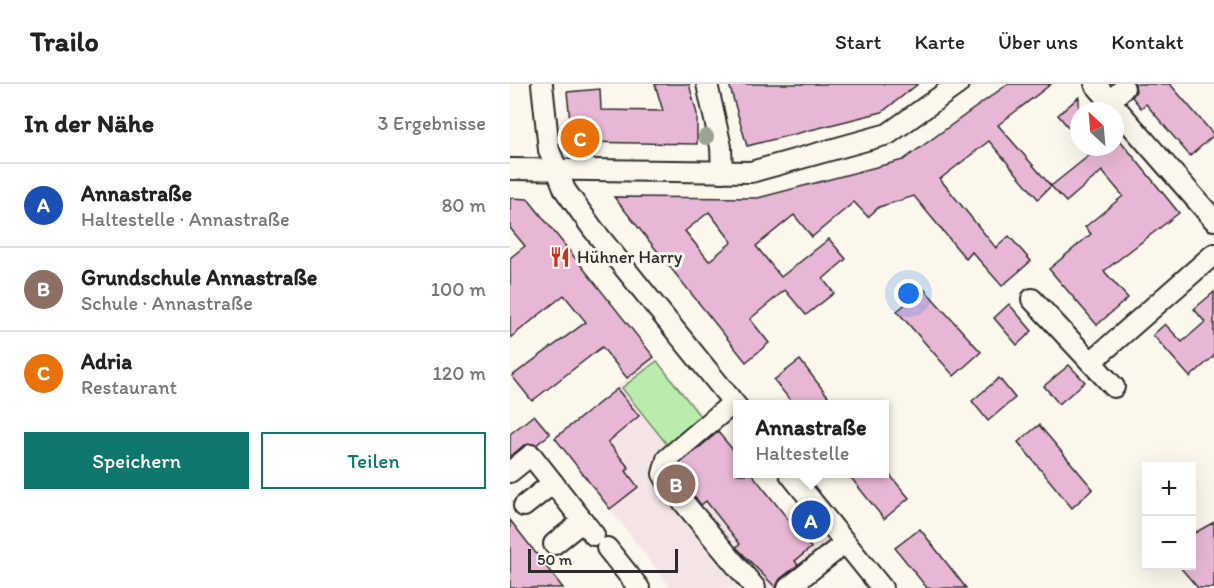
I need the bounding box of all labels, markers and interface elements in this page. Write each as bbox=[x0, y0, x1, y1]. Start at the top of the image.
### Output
text: Trailo bbox=[30, 24, 99, 58]
text: Start bbox=[835, 29, 881, 54]
text: Karte bbox=[914, 29, 965, 54]
text: Über uns bbox=[998, 29, 1078, 54]
text: Kontakt bbox=[1111, 29, 1184, 54]
north arrow bbox=[1070, 102, 1124, 156]
text: In der Nähe bbox=[24, 107, 154, 139]
text: 3 Ergebnisse bbox=[378, 111, 486, 135]
pin: C bbox=[560, 116, 600, 160]
text: Annastraße bbox=[81, 180, 192, 207]
text: A bbox=[37, 193, 50, 217]
text: 80 m bbox=[441, 193, 486, 217]
text: Haltestelle · Annastraße bbox=[81, 207, 290, 231]
restaurant icon: Hühner Harry bbox=[548, 245, 572, 269]
place label: Hühner Harry bbox=[577, 246, 683, 268]
text: Grundschule Annastraße bbox=[81, 264, 317, 291]
text: B bbox=[37, 277, 50, 301]
text: 100 m bbox=[431, 277, 486, 301]
your location bbox=[894, 279, 923, 308]
text: Schule · Annastraße bbox=[81, 291, 253, 315]
text: Adria bbox=[81, 348, 132, 375]
text: C bbox=[37, 361, 50, 385]
text: 120 m bbox=[433, 361, 486, 385]
text: Restaurant bbox=[81, 375, 177, 399]
popup bbox=[733, 400, 889, 478]
text: Annastraße bbox=[755, 414, 867, 441]
button: Speichern bbox=[24, 432, 249, 489]
button: Teilen bbox=[261, 432, 486, 489]
text: Haltestelle bbox=[755, 441, 849, 465]
pin: B bbox=[656, 462, 696, 506]
map controls bbox=[1142, 462, 1196, 570]
button: + bbox=[1142, 462, 1196, 516]
pin: A bbox=[792, 498, 830, 542]
button: − bbox=[1142, 516, 1196, 570]
scale bar bbox=[528, 546, 678, 574]
text: 50 m bbox=[537, 550, 572, 569]

